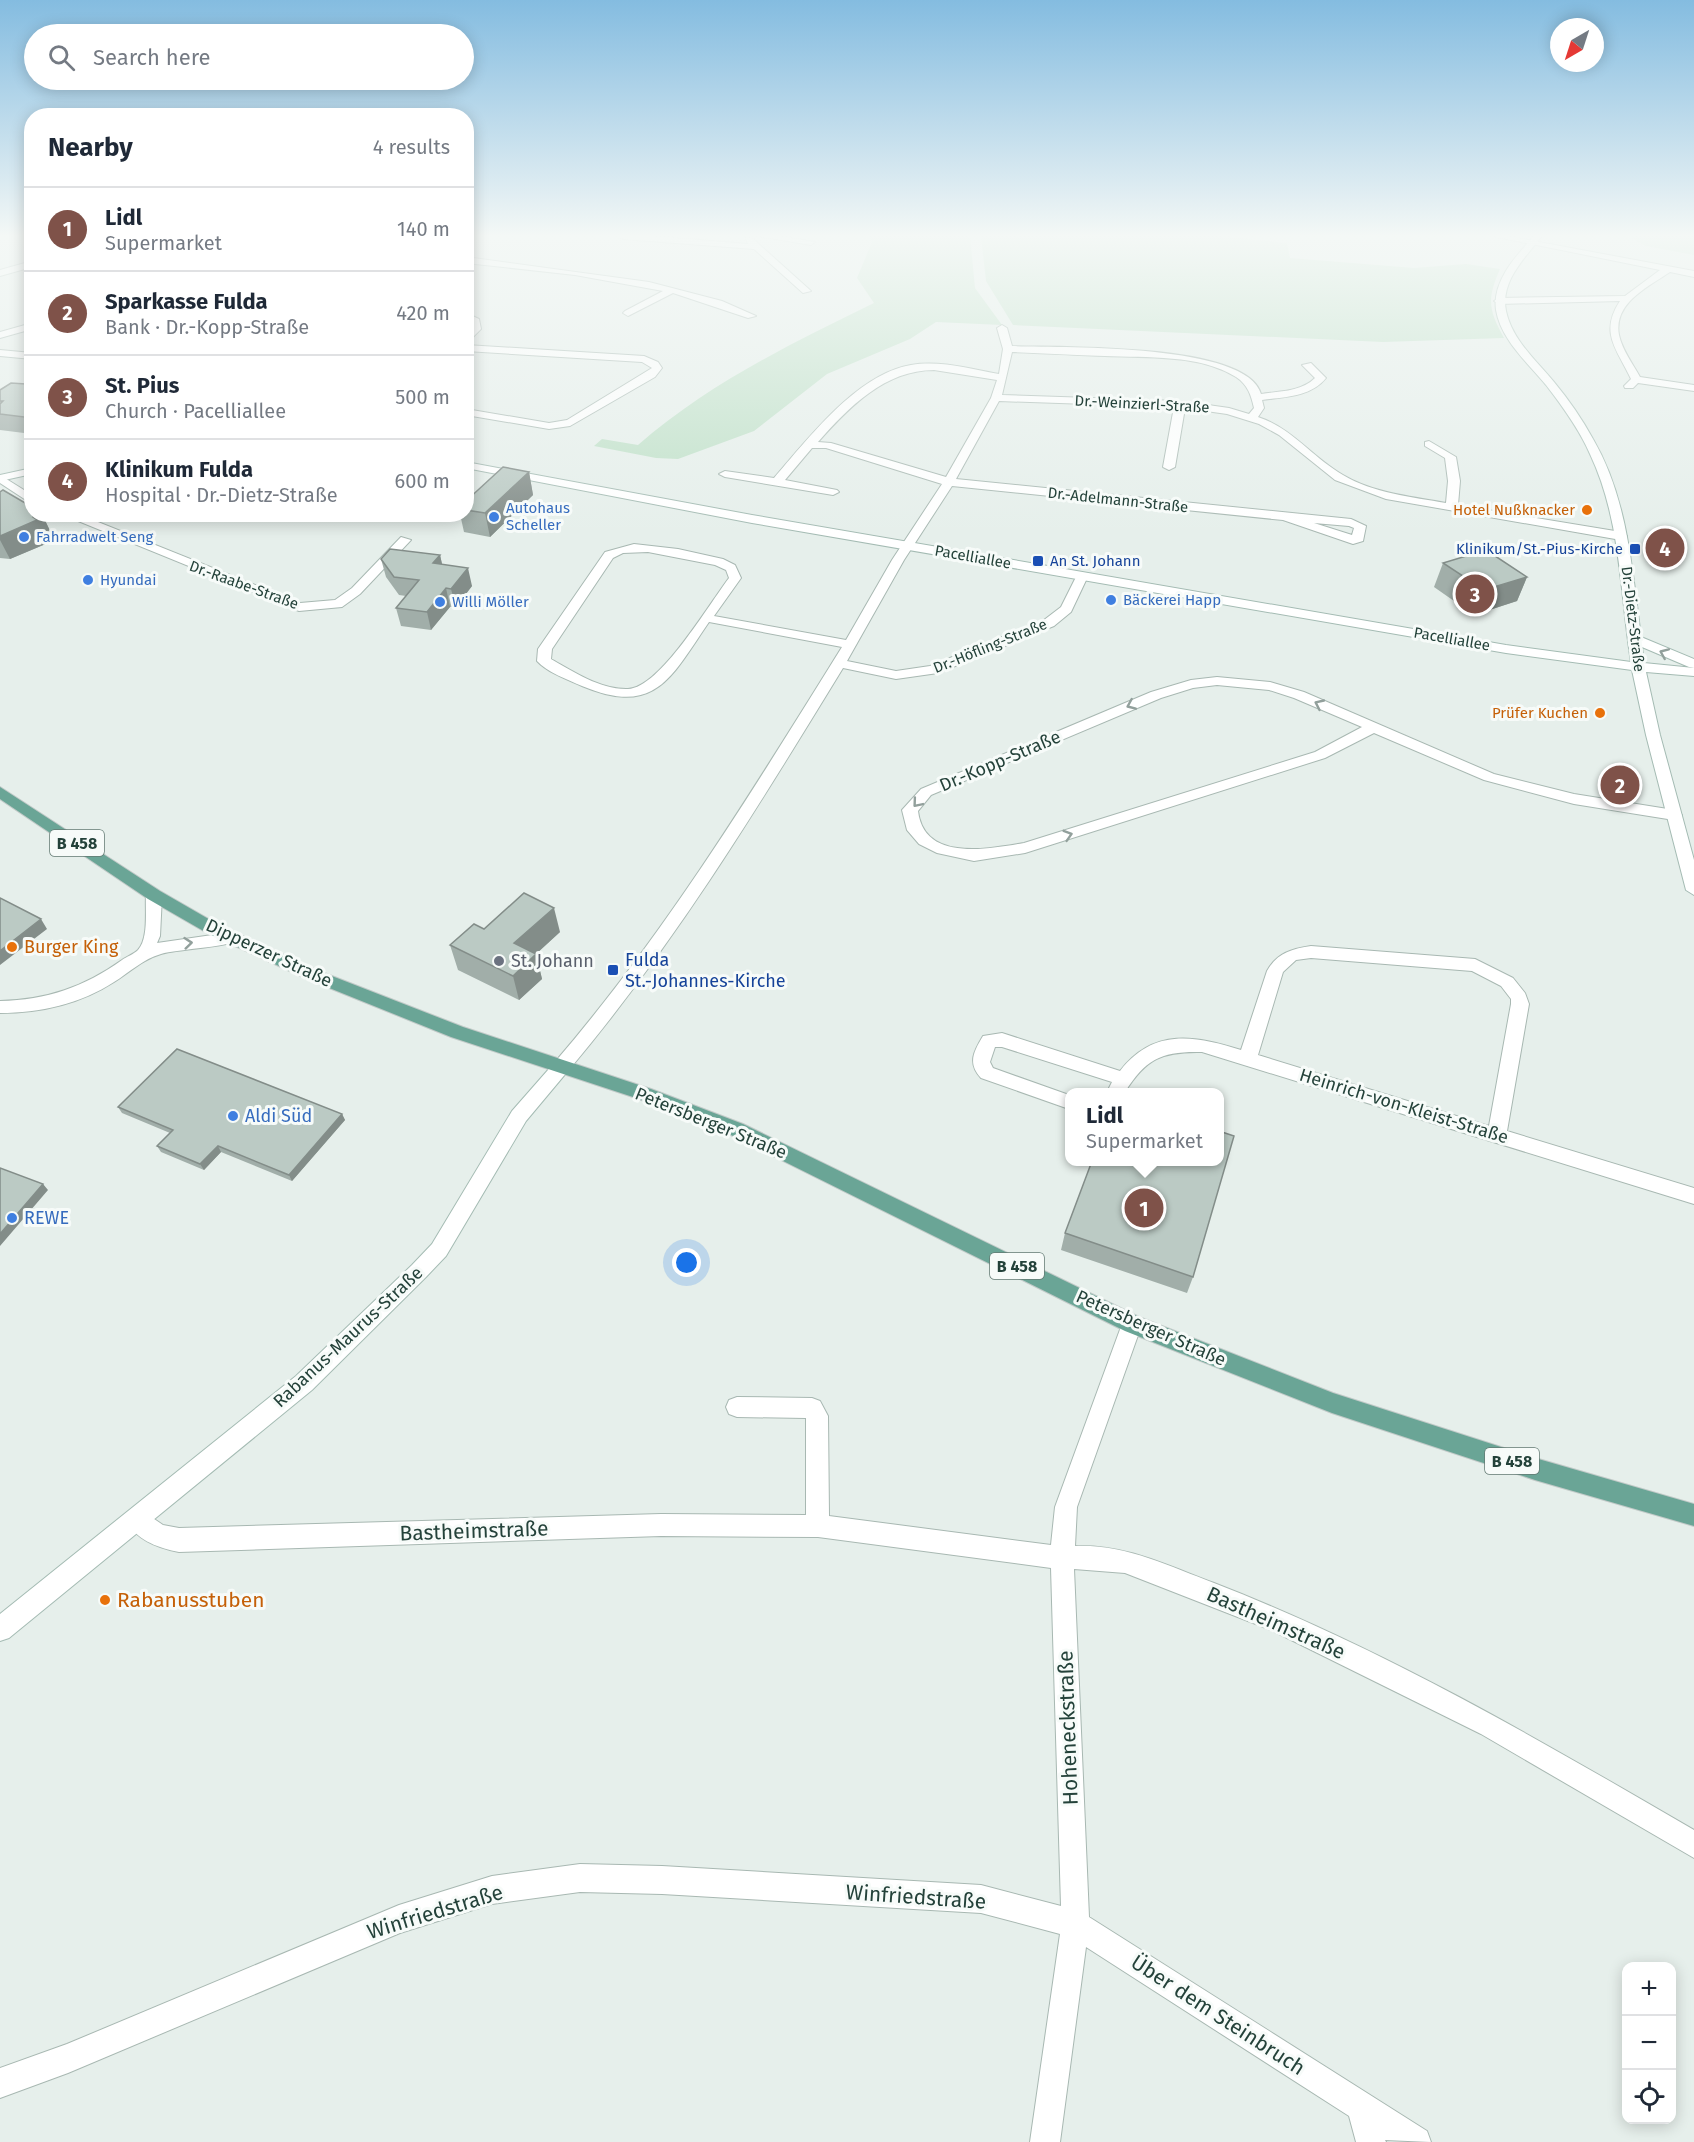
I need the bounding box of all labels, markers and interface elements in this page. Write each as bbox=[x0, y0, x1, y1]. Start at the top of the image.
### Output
north arrow bbox=[1550, 18, 1604, 72]
search box bbox=[24, 24, 474, 90]
icon: search bbox=[45, 41, 78, 74]
text: Search here bbox=[93, 44, 211, 71]
text: Nearby bbox=[48, 132, 133, 163]
text: 4 results bbox=[373, 135, 450, 159]
text: Lidl bbox=[105, 204, 142, 231]
text: 1 bbox=[63, 217, 72, 241]
text: 140 m bbox=[397, 217, 450, 241]
text: Supermarket bbox=[105, 231, 222, 255]
text: Sparkasse Fulda bbox=[105, 288, 268, 315]
text: 2 bbox=[62, 301, 73, 325]
text: 420 m bbox=[396, 301, 450, 325]
text: Bank · Dr.-Kopp-Straße bbox=[105, 315, 309, 339]
text: St. Pius bbox=[105, 372, 179, 399]
text: 3 bbox=[62, 385, 73, 409]
text: 500 m bbox=[395, 385, 450, 409]
street label: Dr.-Weinzierl-Straße bbox=[1074, 391, 1210, 417]
text: Church · Pacelliallee bbox=[105, 399, 286, 423]
text: Klinikum Fulda bbox=[105, 456, 253, 483]
text: 4 bbox=[62, 469, 73, 493]
text: 600 m bbox=[395, 469, 450, 493]
text: Hospital · Dr.-Dietz-Straße bbox=[105, 483, 338, 507]
street label: Dr.-Adelmann-Straße bbox=[1047, 484, 1189, 516]
place label: Autohaus Scheller bbox=[506, 499, 570, 534]
place label: Hotel Nußknacker bbox=[1453, 501, 1575, 519]
marker: Hotel Nußknacker bbox=[1580, 503, 1594, 517]
marker: Autohaus Scheller bbox=[487, 510, 501, 524]
pin: 4 bbox=[1646, 526, 1684, 570]
place label: Fahrradwelt Seng bbox=[36, 528, 153, 546]
marker: Fahrradwelt Seng bbox=[17, 530, 31, 544]
place label: Klinikum/St.-Pius-Kirche bbox=[1456, 540, 1623, 558]
street label: Pacelliallee bbox=[933, 541, 1013, 573]
marker: Klinikum/St.-Pius-Kirche bbox=[1628, 542, 1642, 556]
place label: An St. Johann bbox=[1050, 552, 1140, 570]
marker: An St. Johann bbox=[1031, 554, 1045, 568]
street label: Dr.-Raabe-Straße bbox=[187, 557, 301, 613]
street label: Dr.-Dietz-Straße bbox=[1618, 565, 1648, 673]
place label: Hyundai bbox=[100, 571, 156, 589]
pin: 3 bbox=[1456, 572, 1494, 616]
marker: Hyundai bbox=[81, 573, 95, 587]
place label: Bäckerei Happ bbox=[1123, 591, 1221, 609]
place label: Willi Möller bbox=[452, 593, 529, 611]
marker: Bäckerei Happ bbox=[1104, 593, 1118, 607]
marker: Willi Möller bbox=[433, 595, 447, 609]
street label: Dr.-Höfling-Straße bbox=[930, 615, 1050, 677]
street label: Pacelliallee bbox=[1412, 623, 1492, 655]
one-way arrow bbox=[1659, 648, 1670, 660]
one-way arrow bbox=[1127, 698, 1138, 710]
one-way arrow bbox=[1314, 699, 1325, 711]
place label: Prüfer Kuchen bbox=[1492, 704, 1588, 722]
marker: Prüfer Kuchen bbox=[1593, 706, 1607, 720]
street label: Dr.-Kopp-Straße bbox=[936, 726, 1064, 796]
pin: 2 bbox=[1600, 762, 1640, 808]
one-way arrow bbox=[913, 796, 924, 807]
road number: B 458 bbox=[50, 830, 104, 856]
one-way arrow bbox=[1062, 830, 1073, 842]
street label: Dipperzer Straße bbox=[202, 914, 336, 992]
place label: Burger King bbox=[24, 936, 119, 958]
one-way arrow bbox=[183, 937, 192, 950]
marker: Burger King bbox=[5, 940, 19, 954]
place label: Fulda St.-Johannes-Kirche bbox=[625, 949, 786, 992]
place label: St. Johann bbox=[511, 950, 594, 972]
marker: St. Johann bbox=[492, 954, 506, 968]
marker: Fulda St.-Johannes-Kirche bbox=[606, 963, 620, 977]
street label: Heinrich-von-Kleist-Straße bbox=[1297, 1064, 1511, 1148]
street label: Petersberger Straße bbox=[632, 1083, 790, 1163]
popup bbox=[1065, 1088, 1224, 1166]
text: Lidl bbox=[1086, 1102, 1123, 1129]
place label: Aldi Süd bbox=[245, 1105, 312, 1127]
marker: Aldi Süd bbox=[226, 1109, 240, 1123]
text: Supermarket bbox=[1086, 1129, 1203, 1153]
pin: 1 bbox=[1124, 1186, 1164, 1230]
place label: REWE bbox=[24, 1207, 69, 1229]
marker: REWE bbox=[5, 1211, 19, 1225]
your location bbox=[672, 1248, 701, 1277]
road number: B 458 bbox=[990, 1253, 1044, 1279]
street label: Rabanus-Maurus-Straße bbox=[269, 1262, 427, 1412]
street label: Petersberger Straße bbox=[1073, 1285, 1229, 1371]
road number: B 458 bbox=[1485, 1448, 1539, 1474]
street label: Bastheimstraße bbox=[399, 1515, 549, 1547]
street label: Bastheimstraße bbox=[1203, 1581, 1349, 1665]
place label: Rabanusstuben bbox=[117, 1587, 265, 1613]
marker: Rabanusstuben bbox=[98, 1593, 112, 1607]
street label: Hoheneckstraße bbox=[1052, 1650, 1084, 1806]
street label: Winfriedstraße bbox=[364, 1879, 506, 1945]
street label: Winfriedstraße bbox=[845, 1879, 987, 1915]
street label: Über dem Steinbruch bbox=[1126, 1949, 1310, 2081]
map controls bbox=[1622, 1962, 1676, 2124]
button: + bbox=[1622, 1962, 1676, 2016]
button: − bbox=[1622, 2016, 1676, 2070]
button: locate bbox=[1622, 2070, 1676, 2124]

